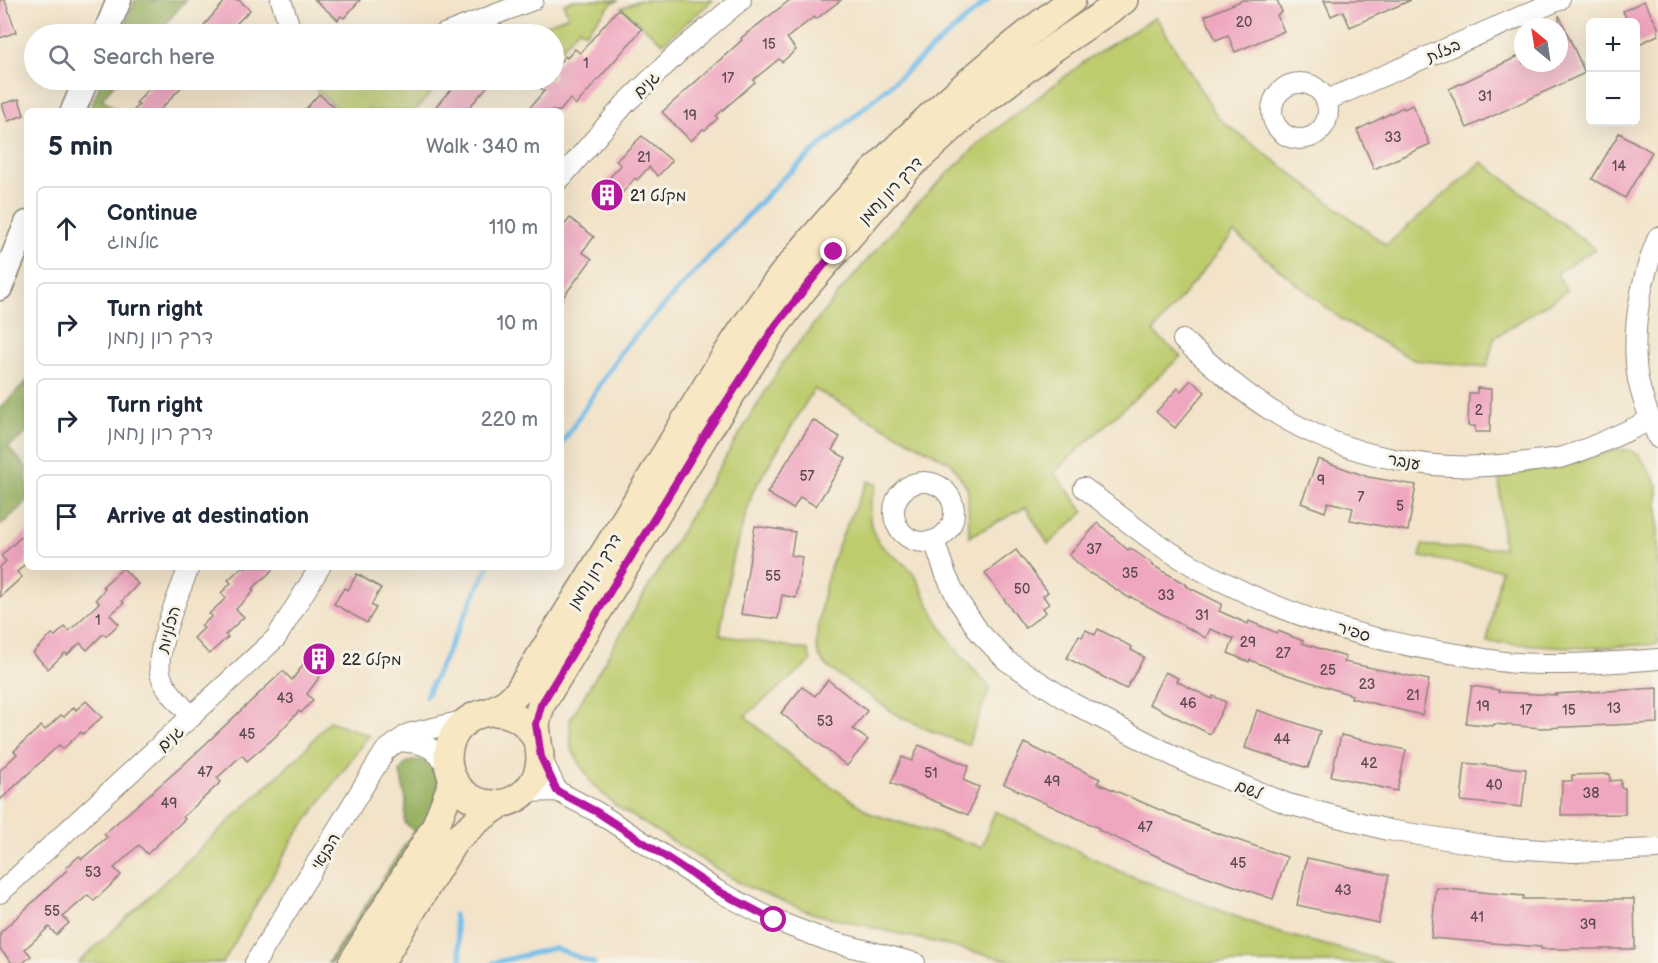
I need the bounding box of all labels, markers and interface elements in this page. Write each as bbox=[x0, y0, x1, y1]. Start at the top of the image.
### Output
house number: 20 bbox=[1236, 14, 1252, 31]
north arrow bbox=[1514, 18, 1568, 72]
map controls bbox=[1586, 18, 1640, 126]
button: + bbox=[1586, 18, 1640, 72]
search box bbox=[24, 24, 564, 90]
street label: בזלת bbox=[1423, 35, 1464, 68]
house number: 15 bbox=[762, 36, 776, 53]
icon: search bbox=[45, 41, 78, 74]
text: Search here bbox=[93, 44, 215, 71]
house number: 1 bbox=[583, 55, 589, 72]
street label: גנים bbox=[630, 68, 664, 102]
house number: 17 bbox=[722, 70, 734, 87]
button: − bbox=[1586, 72, 1640, 126]
house number: 31 bbox=[1478, 88, 1492, 105]
house number: 19 bbox=[683, 107, 697, 124]
house number: 33 bbox=[1384, 129, 1402, 146]
text: 5 min bbox=[48, 132, 113, 163]
text: Walk · 340 m bbox=[426, 135, 540, 159]
house number: 21 bbox=[637, 149, 651, 166]
street label: דרך רון נחמן bbox=[855, 153, 927, 229]
house number: 14 bbox=[1612, 158, 1626, 175]
building icon: מקלט 21 bbox=[589, 177, 625, 213]
place label: מקלט 21 bbox=[630, 187, 686, 206]
text: Continue bbox=[107, 200, 197, 227]
icon: ahead bbox=[50, 212, 83, 245]
text: 110 m bbox=[489, 216, 538, 240]
text: אלמוג bbox=[107, 230, 159, 254]
route end bbox=[820, 238, 846, 264]
text: Turn right bbox=[107, 296, 203, 323]
icon: right bbox=[50, 308, 83, 341]
text: 10 m bbox=[497, 312, 538, 336]
text: דרך רון נחמן bbox=[107, 326, 213, 350]
text: Turn right bbox=[107, 392, 203, 419]
house number: 2 bbox=[1475, 402, 1484, 419]
icon: right bbox=[50, 404, 83, 437]
text: 220 m bbox=[481, 408, 538, 432]
text: דרך רון נחמן bbox=[107, 422, 213, 446]
street label: ענבר bbox=[1386, 450, 1421, 475]
house number: 57 bbox=[800, 468, 815, 485]
house number: 9 bbox=[1317, 472, 1325, 489]
house number: 7 bbox=[1358, 489, 1365, 506]
house number: 5 bbox=[1396, 498, 1404, 515]
icon: arrive bbox=[50, 500, 83, 533]
text: Arrive at destination bbox=[107, 503, 309, 530]
street label: דרך רון נחמן bbox=[565, 531, 626, 613]
house number: 37 bbox=[1086, 541, 1102, 558]
house number: 35 bbox=[1122, 565, 1138, 582]
house number: 55 bbox=[765, 568, 781, 585]
house number: 50 bbox=[1014, 581, 1030, 598]
house number: 33 bbox=[1157, 587, 1175, 604]
street label: הכלניות bbox=[153, 604, 185, 656]
house number: 31 bbox=[1195, 607, 1209, 624]
house number: 1 bbox=[95, 612, 101, 629]
street label: ספיר bbox=[1335, 618, 1372, 646]
house number: 29 bbox=[1240, 634, 1256, 651]
building icon: מקלט 22 bbox=[301, 641, 337, 677]
house number: 27 bbox=[1275, 645, 1291, 662]
place label: מקלט 22 bbox=[342, 651, 402, 670]
house number: 25 bbox=[1320, 662, 1336, 679]
house number: 23 bbox=[1359, 676, 1375, 693]
house number: 21 bbox=[1406, 687, 1420, 704]
house number: 43 bbox=[276, 690, 294, 707]
house number: 46 bbox=[1179, 695, 1197, 712]
house number: 19 bbox=[1476, 698, 1490, 715]
house number: 13 bbox=[1607, 700, 1621, 717]
house number: 17 bbox=[1520, 702, 1532, 719]
house number: 15 bbox=[1562, 702, 1576, 719]
house number: 53 bbox=[817, 713, 833, 730]
street label: גנים bbox=[154, 722, 188, 756]
house number: 45 bbox=[239, 726, 255, 743]
house number: 44 bbox=[1273, 731, 1291, 748]
house number: 42 bbox=[1361, 755, 1378, 772]
house number: 47 bbox=[197, 764, 213, 781]
house number: 51 bbox=[924, 765, 938, 782]
house number: 49 bbox=[1044, 773, 1060, 790]
street label: לשם bbox=[1233, 777, 1265, 804]
house number: 40 bbox=[1486, 777, 1502, 794]
house number: 38 bbox=[1583, 785, 1599, 802]
house number: 49 bbox=[161, 795, 177, 812]
house number: 47 bbox=[1137, 819, 1153, 836]
street label: הבנאי bbox=[308, 830, 345, 874]
house number: 45 bbox=[1230, 855, 1246, 872]
house number: 53 bbox=[85, 864, 101, 881]
house number: 43 bbox=[1334, 882, 1352, 899]
house number: 55 bbox=[44, 903, 60, 920]
route start bbox=[760, 906, 786, 932]
house number: 41 bbox=[1470, 909, 1484, 926]
house number: 39 bbox=[1580, 916, 1596, 933]

